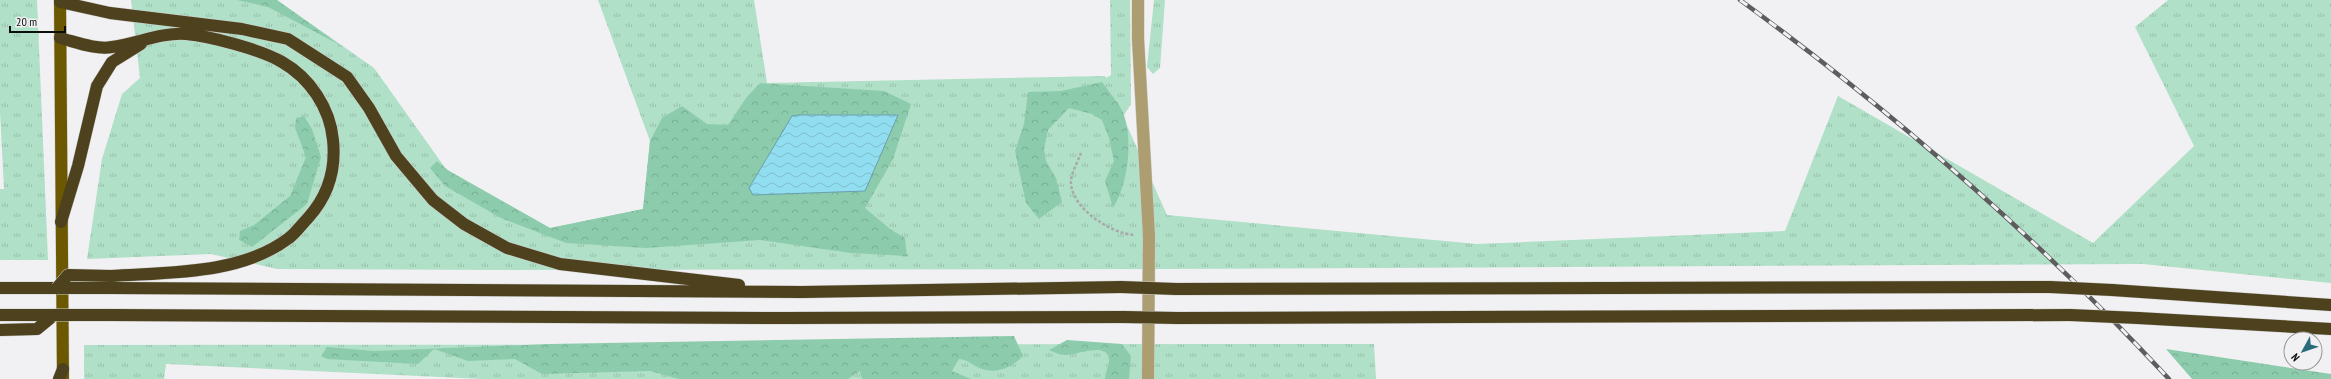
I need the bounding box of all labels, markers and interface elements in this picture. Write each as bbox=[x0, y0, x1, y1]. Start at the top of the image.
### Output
scale bar bbox=[10, 8, 65, 34]
text: 20 m bbox=[16, 14, 37, 29]
north arrow bbox=[2283, 331, 2323, 371]
text: N bbox=[2288, 351, 2303, 364]

